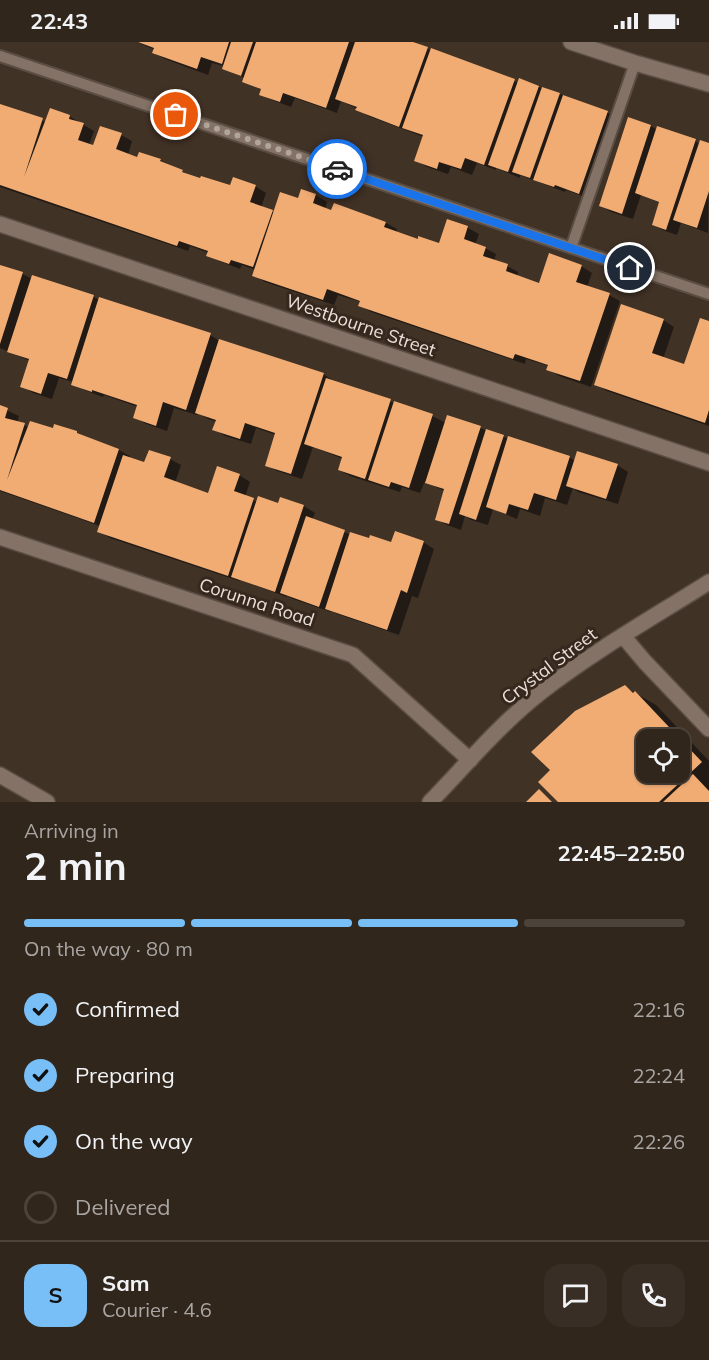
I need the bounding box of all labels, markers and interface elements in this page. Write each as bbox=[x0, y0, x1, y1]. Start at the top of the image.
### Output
text: 22:43 bbox=[30, 7, 88, 35]
pin bbox=[150, 89, 201, 140]
icon: bag bbox=[159, 98, 192, 131]
courier bbox=[307, 139, 367, 199]
icon: car bbox=[321, 153, 354, 186]
pin bbox=[604, 242, 655, 293]
icon: home bbox=[613, 251, 646, 284]
street label: Westbourne Street bbox=[283, 289, 439, 361]
street label: Corunna Road bbox=[197, 573, 317, 631]
street label: Crystal Street bbox=[497, 623, 601, 709]
map controls bbox=[636, 729, 690, 783]
button: locate bbox=[636, 729, 690, 783]
text: Arriving in bbox=[24, 818, 119, 843]
text: 22:45–22:50 bbox=[557, 839, 685, 867]
text: 2 min bbox=[24, 841, 127, 890]
text: On the way · 80 m bbox=[24, 936, 193, 961]
icon: check bbox=[24, 993, 57, 1026]
text: Confirmed bbox=[75, 995, 180, 1023]
text: 22:16 bbox=[632, 997, 685, 1022]
icon: check bbox=[24, 1059, 57, 1092]
text: Preparing bbox=[75, 1061, 175, 1089]
text: 22:24 bbox=[632, 1063, 685, 1088]
icon: check bbox=[24, 1125, 57, 1158]
text: On the way bbox=[75, 1127, 193, 1155]
text: 22:26 bbox=[632, 1129, 685, 1154]
text: Delivered bbox=[75, 1193, 170, 1221]
button: chat bbox=[544, 1264, 607, 1327]
button: phone bbox=[622, 1264, 685, 1327]
text: Sam bbox=[102, 1269, 150, 1297]
text: S bbox=[48, 1281, 63, 1309]
text: Courier · 4.6 bbox=[102, 1297, 212, 1322]

